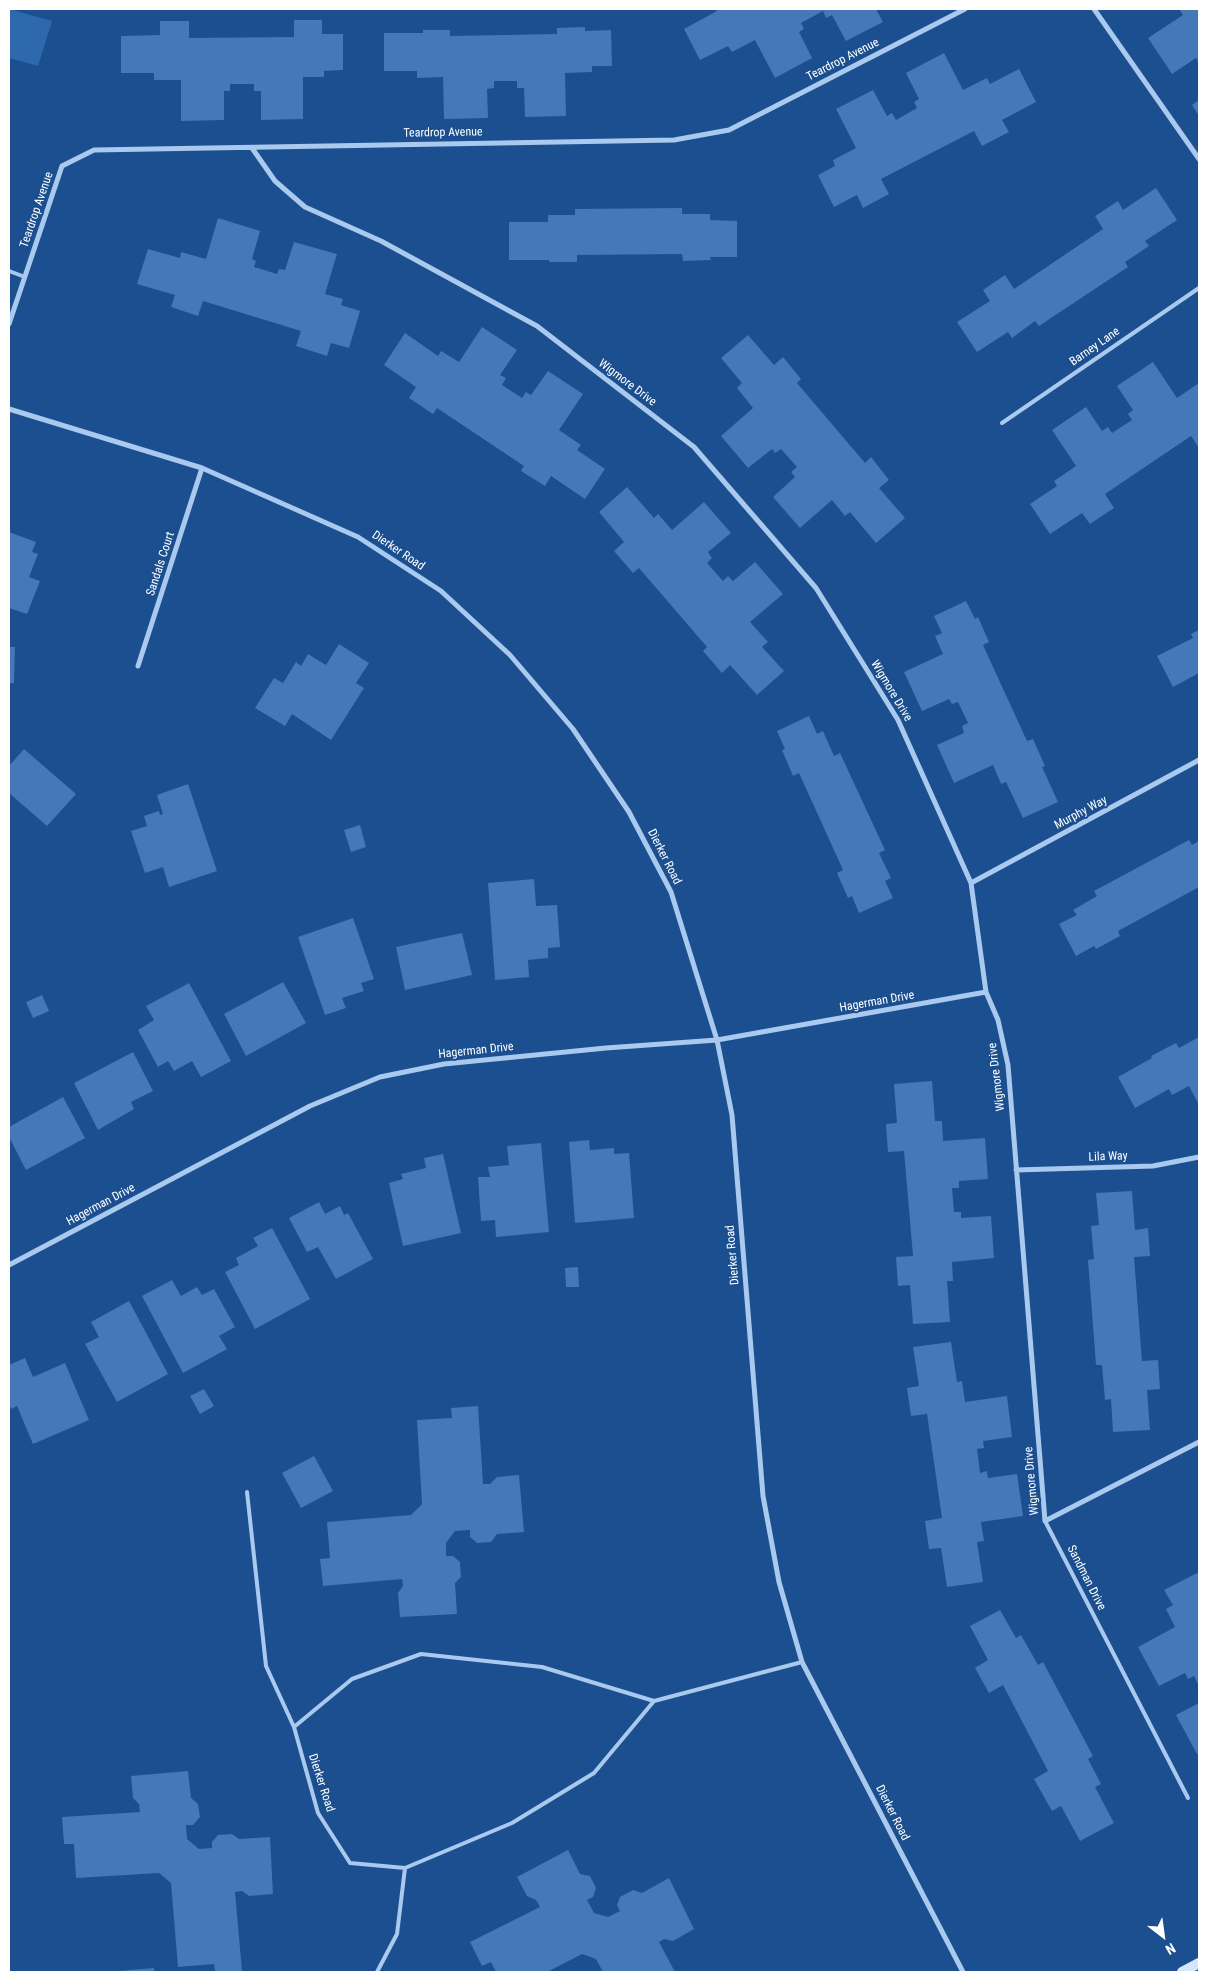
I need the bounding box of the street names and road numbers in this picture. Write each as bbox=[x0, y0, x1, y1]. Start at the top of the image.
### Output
street label: Teardrop Avenue bbox=[804, 36, 882, 84]
street label: Teardrop Avenue bbox=[403, 125, 483, 141]
street label: Teardrop Avenue bbox=[17, 170, 57, 250]
street label: Barney Lane bbox=[1067, 324, 1123, 370]
street label: Wigmore Drive bbox=[595, 357, 659, 409]
street label: Dierker Road bbox=[369, 528, 427, 574]
street label: Sandals Court bbox=[144, 530, 178, 598]
street label: Wigmore Drive bbox=[867, 658, 915, 724]
street label: Murphy Way bbox=[1052, 793, 1110, 833]
street label: Dierker Road bbox=[644, 827, 684, 887]
street label: Hagerman Drive bbox=[838, 988, 916, 1016]
street label: Hagerman Drive bbox=[438, 1040, 514, 1062]
street label: Wigmore Drive bbox=[986, 1042, 1008, 1112]
street label: Lila Way bbox=[1088, 1149, 1128, 1165]
street label: Hagerman Drive bbox=[64, 1181, 138, 1229]
street label: Dierker Road bbox=[723, 1224, 743, 1286]
street label: Wigmore Drive bbox=[1022, 1446, 1042, 1516]
street label: Sandman Drive bbox=[1063, 1543, 1109, 1613]
street label: Dierker Road bbox=[305, 1752, 337, 1814]
street label: Dierker Road bbox=[872, 1783, 912, 1843]

